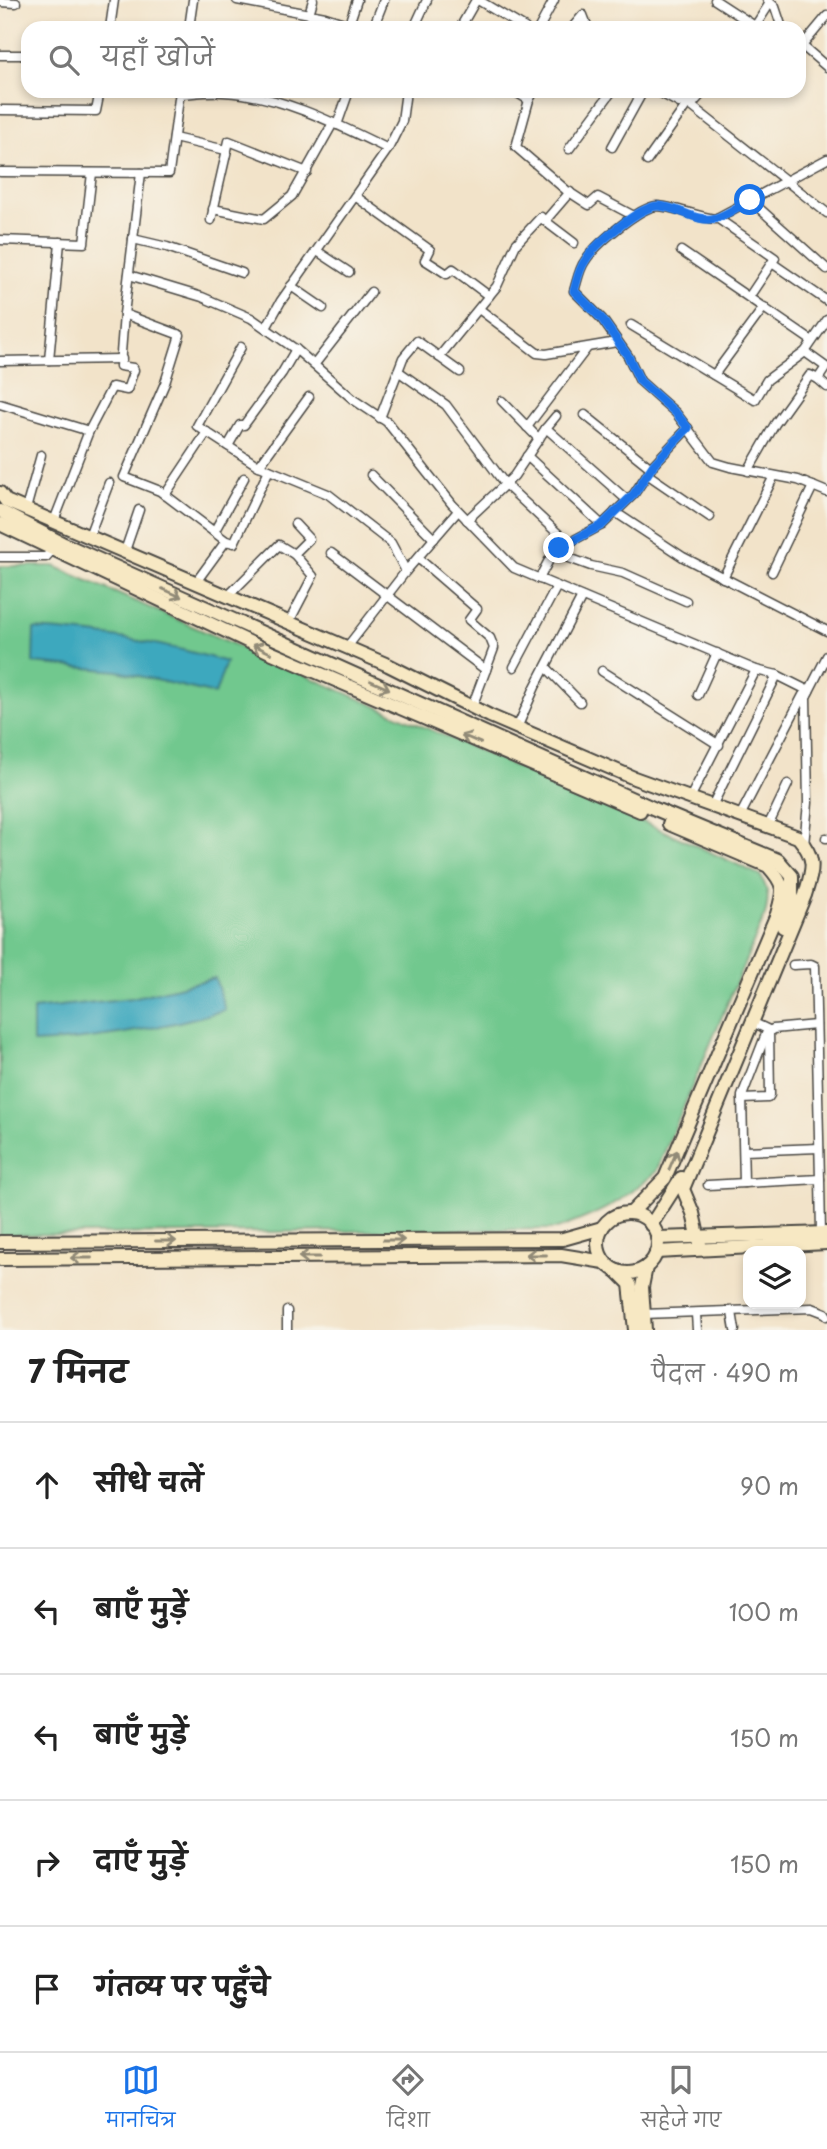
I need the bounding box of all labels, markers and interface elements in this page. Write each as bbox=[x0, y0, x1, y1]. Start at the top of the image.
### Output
search box bbox=[21, 21, 806, 98]
text: यहाँ खोजें bbox=[101, 36, 215, 75]
icon: search bbox=[45, 41, 83, 79]
route start bbox=[734, 184, 765, 215]
route end bbox=[543, 532, 574, 563]
one-way arrow bbox=[161, 587, 182, 600]
one-way arrow bbox=[252, 642, 273, 655]
one-way arrow bbox=[369, 679, 390, 692]
one-way arrow bbox=[461, 732, 482, 745]
one-way arrow bbox=[667, 1150, 680, 1171]
one-way arrow bbox=[382, 1233, 405, 1246]
one-way arrow bbox=[154, 1234, 177, 1248]
map controls bbox=[743, 1246, 806, 1309]
button: layers bbox=[743, 1246, 806, 1309]
one-way arrow bbox=[525, 1248, 548, 1262]
one-way arrow bbox=[298, 1250, 321, 1264]
one-way arrow bbox=[70, 1251, 93, 1265]
text: 7 मिनट bbox=[28, 1348, 128, 1393]
text: पैदल · 490 m bbox=[651, 1355, 799, 1390]
text: सीधे चलें bbox=[95, 1462, 203, 1501]
icon: ahead bbox=[28, 1466, 66, 1504]
text: 90 m bbox=[740, 1468, 799, 1503]
text: बाएँ मुड़ें bbox=[95, 1588, 188, 1627]
icon: left bbox=[28, 1592, 66, 1630]
text: 100 m bbox=[729, 1594, 799, 1629]
text: बाएँ मुड़ें bbox=[95, 1714, 188, 1753]
icon: left bbox=[28, 1718, 66, 1756]
text: 150 m bbox=[730, 1720, 799, 1755]
text: दाएँ मुड़ें bbox=[95, 1840, 187, 1879]
icon: right bbox=[28, 1844, 66, 1882]
text: 150 m bbox=[730, 1846, 799, 1881]
text: गंतव्य पर पहुँचे bbox=[95, 1966, 270, 2005]
icon: arrive bbox=[28, 1970, 66, 2008]
tab: मानचित्र bbox=[106, 2061, 175, 2141]
tab: दिशा bbox=[387, 2061, 430, 2141]
tab: सहेजे गए bbox=[641, 2061, 721, 2141]

